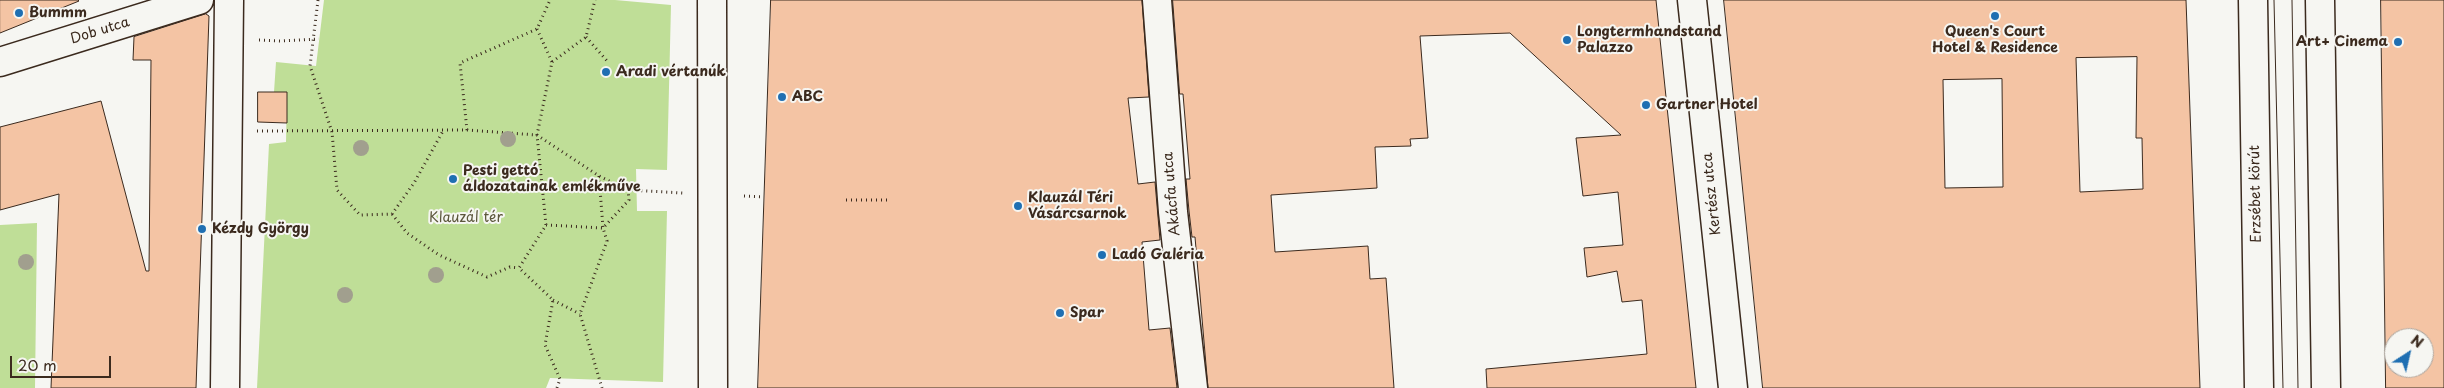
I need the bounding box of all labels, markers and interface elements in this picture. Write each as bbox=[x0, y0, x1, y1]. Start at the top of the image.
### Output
place label: Bummm bbox=[29, 5, 87, 21]
marker: Bummm bbox=[13, 7, 25, 19]
marker: Queen's Court Hotel & Residence bbox=[1989, 10, 2001, 22]
street label: Dob utca bbox=[68, 14, 132, 48]
place label: Longtermhandstand Palazzo bbox=[1577, 24, 1722, 56]
place label: Queen's Court Hotel & Residence bbox=[1932, 24, 2058, 56]
marker: Longtermhandstand Palazzo bbox=[1561, 34, 1573, 46]
place label: Art+ Cinema bbox=[2296, 34, 2388, 50]
marker: Art+ Cinema bbox=[2392, 36, 2404, 48]
place label: Aradi vértanúk bbox=[616, 64, 726, 80]
marker: Aradi vértanúk bbox=[600, 66, 612, 78]
place label: ABC bbox=[792, 89, 823, 105]
marker: ABC bbox=[776, 91, 788, 103]
place label: Gartner Hotel bbox=[1656, 97, 1757, 113]
marker: Gartner Hotel bbox=[1640, 99, 1652, 111]
street label: Erzsébet körút bbox=[2247, 145, 2265, 243]
street label: Akácfa utca bbox=[1160, 151, 1184, 237]
street label: Kertész utca bbox=[1699, 152, 1725, 236]
place label: Pesti gettó áldozatainak emlékműve bbox=[463, 163, 641, 196]
marker: Pesti gettó áldozatainak emlékműve bbox=[447, 173, 459, 185]
place label: Klauzál Téri Vásárcsarnok bbox=[1028, 190, 1127, 222]
marker: Klauzál Téri Vásárcsarnok bbox=[1012, 200, 1024, 212]
park label: Klauzál tér bbox=[429, 210, 503, 226]
place label: Kézdy György bbox=[212, 221, 309, 237]
marker: Kézdy György bbox=[196, 223, 208, 235]
place label: Ladó Galéria bbox=[1112, 247, 1204, 263]
marker: Ladó Galéria bbox=[1096, 249, 1108, 261]
place label: Spar bbox=[1070, 305, 1104, 321]
marker: Spar bbox=[1054, 307, 1066, 319]
north arrow bbox=[2384, 328, 2434, 378]
text: N bbox=[2407, 329, 2428, 353]
scale bar bbox=[12, 346, 114, 378]
text: 20 m bbox=[18, 353, 57, 376]

